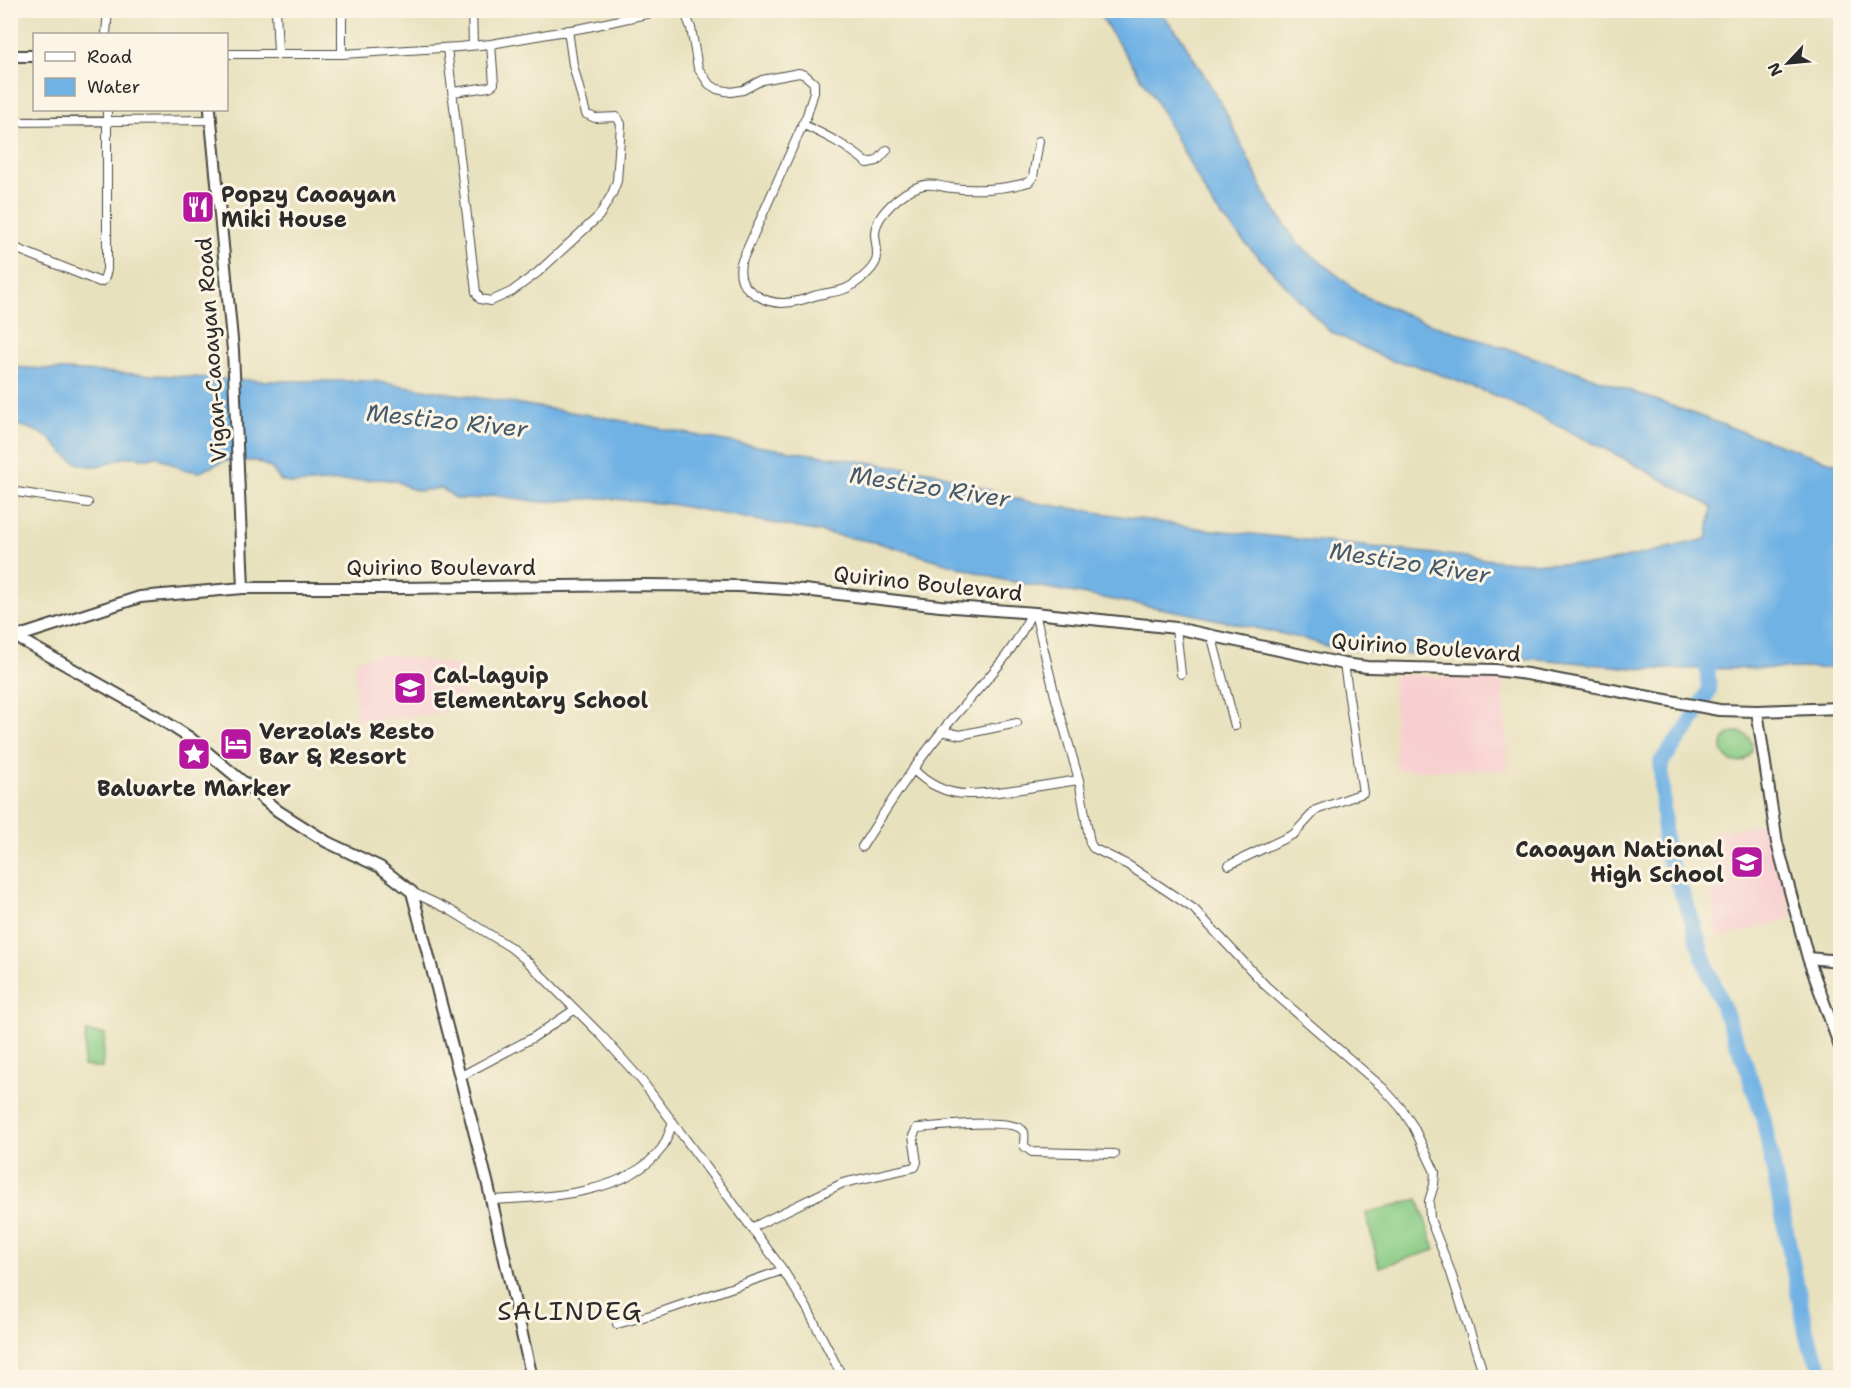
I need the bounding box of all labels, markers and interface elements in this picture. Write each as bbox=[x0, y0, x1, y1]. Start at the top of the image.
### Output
legend bbox=[33, 33, 228, 111]
north arrow bbox=[1758, 33, 1818, 93]
text: Road bbox=[87, 45, 132, 69]
text: N bbox=[1763, 59, 1787, 80]
text: Water bbox=[87, 75, 140, 99]
place label: Popzy Caoayan Miki House bbox=[221, 180, 396, 234]
restaurant icon: Popzy Caoayan Miki House bbox=[180, 189, 216, 225]
street label: Vigan-Caoayan Road bbox=[189, 236, 234, 464]
water label: Mestizo River bbox=[365, 397, 530, 445]
water label: Mestizo River bbox=[847, 458, 1013, 516]
water label: Mestizo River bbox=[1327, 534, 1493, 592]
street label: Quirino Boulevard bbox=[346, 553, 536, 582]
street label: Quirino Boulevard bbox=[832, 559, 1024, 608]
street label: Quirino Boulevard bbox=[1330, 626, 1522, 669]
place label: Cal-laguip Elementary School bbox=[433, 661, 649, 715]
school or university icon: Cal-laguip Elementary School bbox=[392, 670, 428, 706]
place label: Verzola's Resto Bar & Resort bbox=[259, 717, 435, 771]
hotel icon: Verzola's Resto Bar & Resort bbox=[218, 726, 254, 762]
place icon: Baluarte Marker bbox=[176, 736, 212, 772]
place label: Baluarte Marker bbox=[97, 774, 291, 803]
place label: Caoayan National High School bbox=[1515, 835, 1724, 889]
school or university icon: Caoayan National High School bbox=[1729, 844, 1765, 880]
district label: SALINDEG bbox=[497, 1293, 643, 1328]

